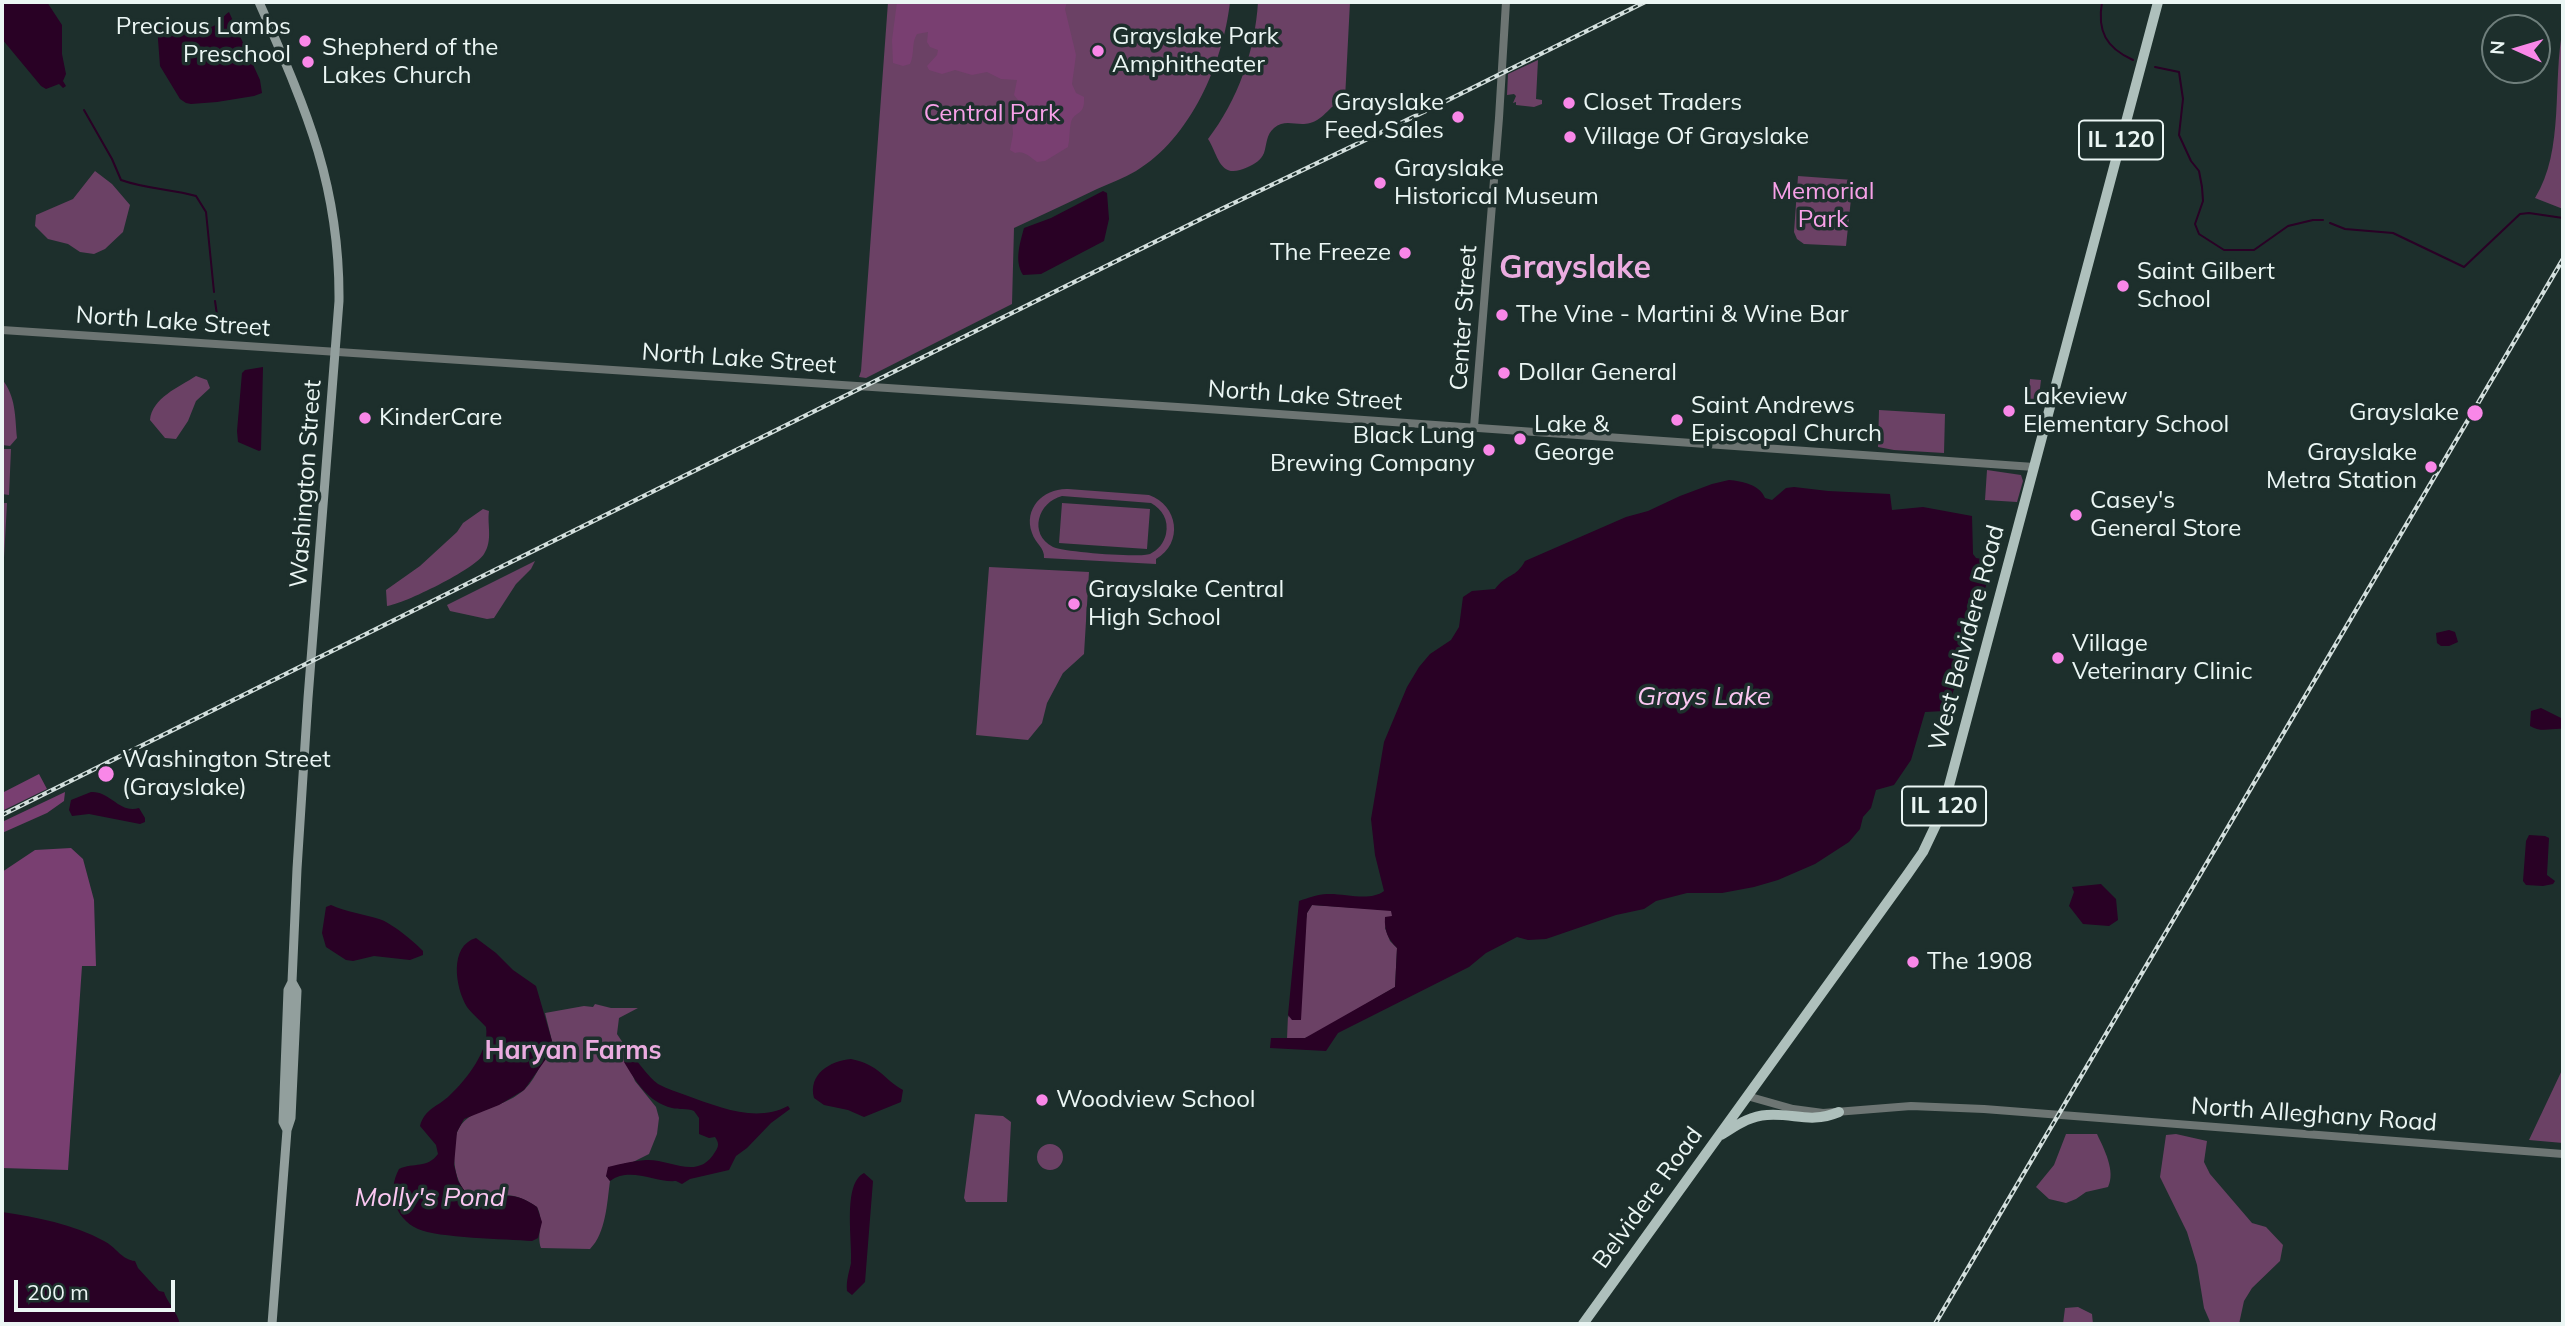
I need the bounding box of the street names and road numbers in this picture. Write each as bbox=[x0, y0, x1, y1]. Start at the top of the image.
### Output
road number: IL 120 bbox=[2079, 120, 2163, 160]
street label: Center Street bbox=[1445, 244, 1483, 392]
street label: North Lake Street bbox=[75, 301, 271, 343]
street label: North Lake Street bbox=[641, 338, 837, 380]
street label: North Lake Street bbox=[1207, 375, 1403, 417]
street label: Washington Street bbox=[284, 379, 328, 589]
street label: West Belvidere Road bbox=[1923, 522, 2011, 754]
road number: IL 120 bbox=[1902, 786, 1986, 826]
street label: North Alleghany Road bbox=[2190, 1092, 2438, 1138]
street label: Belvidere Road bbox=[1587, 1122, 1709, 1274]

